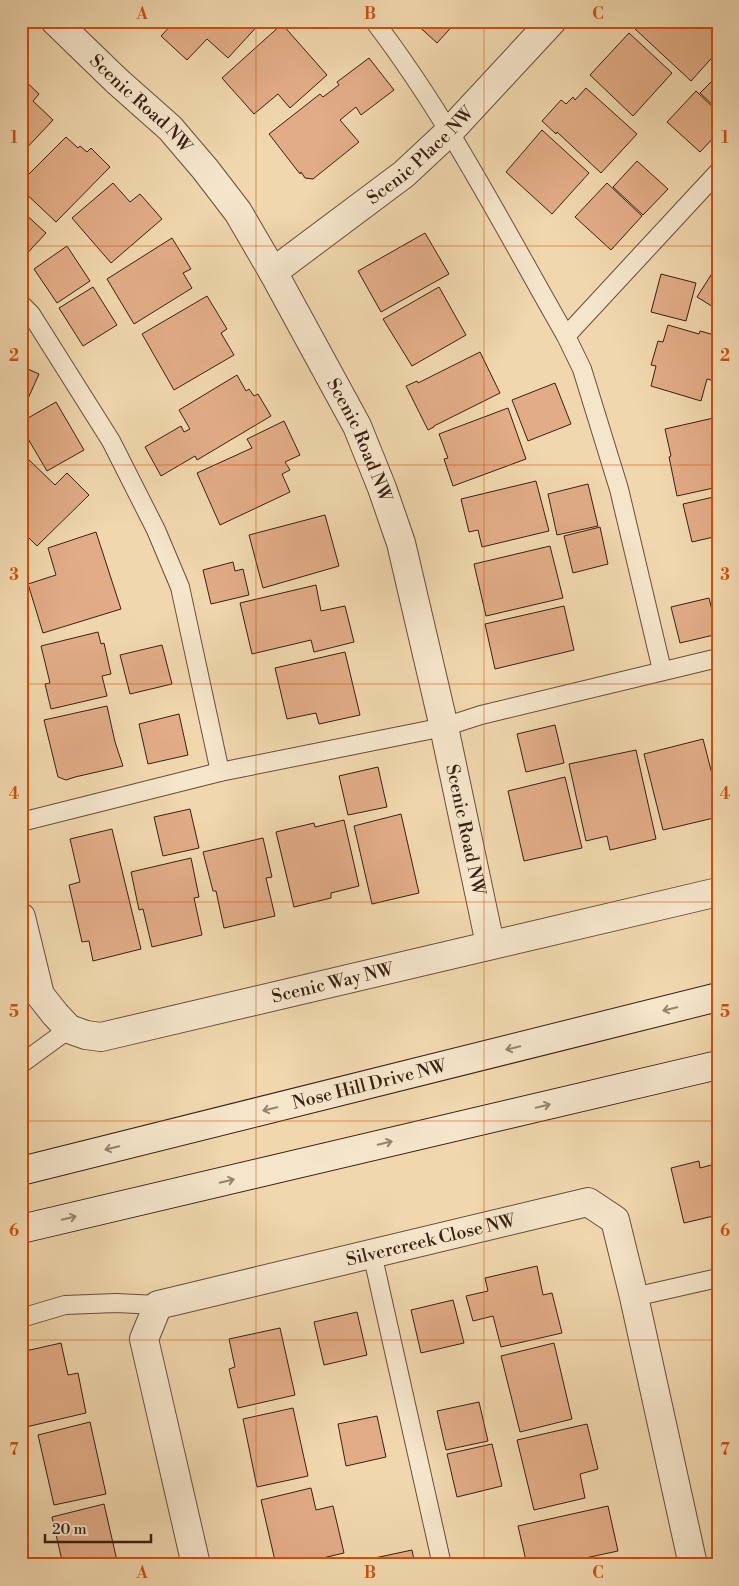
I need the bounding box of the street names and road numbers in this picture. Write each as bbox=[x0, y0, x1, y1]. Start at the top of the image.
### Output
street label: Scenic Road NW bbox=[84, 50, 197, 158]
street label: Scenic Place NW bbox=[362, 101, 479, 210]
street label: Scenic Road NW bbox=[321, 374, 397, 505]
street label: Scenic Road NW bbox=[440, 762, 490, 898]
street label: Scenic Way NW bbox=[269, 957, 396, 1009]
street label: Nose Hill Drive NW bbox=[290, 1054, 450, 1115]
street label: Silvercreek Close NW bbox=[344, 1209, 518, 1272]

